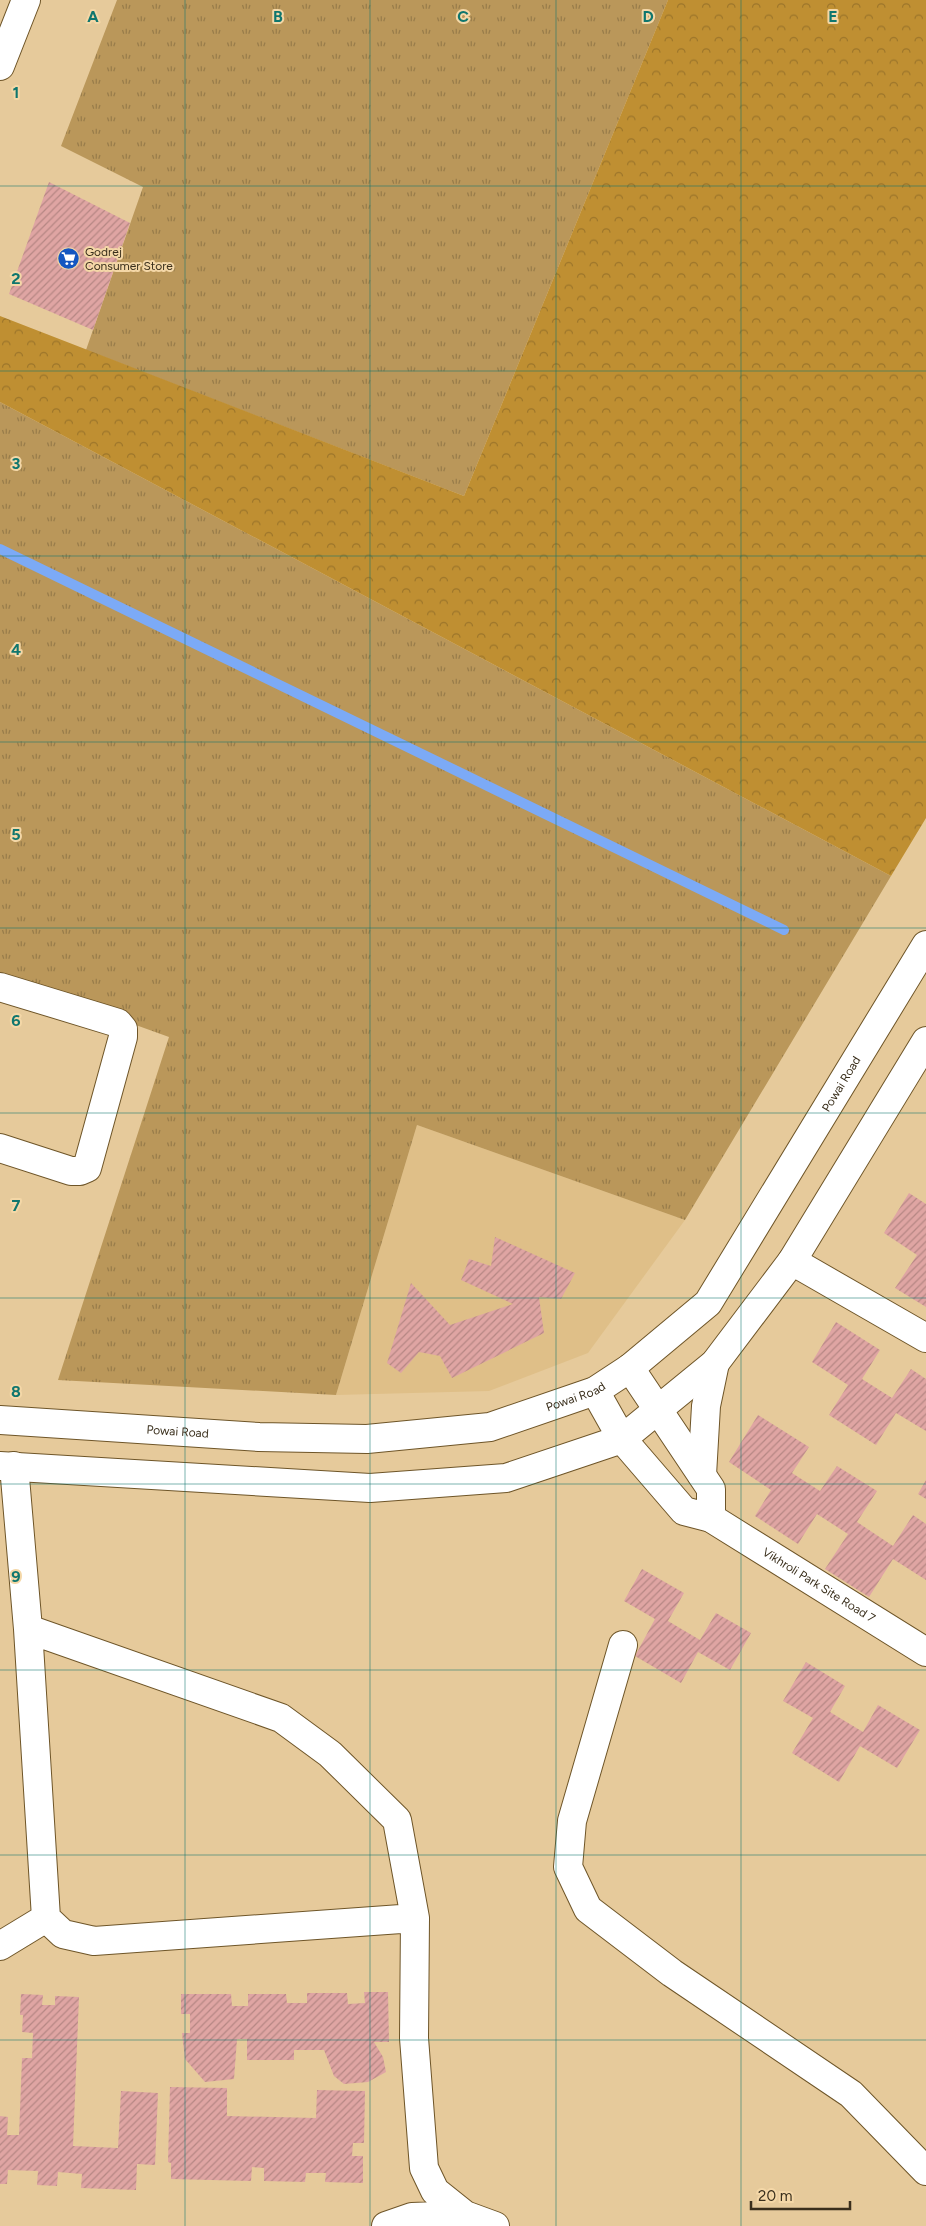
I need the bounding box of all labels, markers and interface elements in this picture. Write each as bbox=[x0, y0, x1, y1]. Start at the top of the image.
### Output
text: A bbox=[87, 7, 99, 26]
text: B bbox=[273, 7, 283, 26]
text: C bbox=[457, 7, 469, 26]
text: D bbox=[642, 7, 654, 26]
text: E bbox=[828, 7, 838, 26]
text: 1 bbox=[13, 83, 19, 102]
place label: Godrej Consumer Store bbox=[85, 245, 173, 273]
supermarket icon: Godrej Consumer Store bbox=[57, 247, 81, 271]
text: 2 bbox=[11, 269, 21, 288]
text: 3 bbox=[12, 454, 21, 473]
text: 4 bbox=[11, 640, 21, 659]
text: 5 bbox=[11, 825, 21, 844]
text: 6 bbox=[11, 1011, 21, 1030]
street label: Powai Road bbox=[819, 1054, 864, 1114]
text: 7 bbox=[12, 1196, 21, 1215]
street label: Powai Road bbox=[544, 1379, 608, 1414]
text: 8 bbox=[11, 1382, 21, 1401]
street label: Powai Road bbox=[146, 1423, 209, 1441]
street label: Vikhroli Park Site Road 7 bbox=[760, 1545, 878, 1626]
text: 9 bbox=[11, 1567, 21, 1586]
scale bar bbox=[751, 2178, 850, 2210]
text: 20 m bbox=[758, 2187, 792, 2205]

